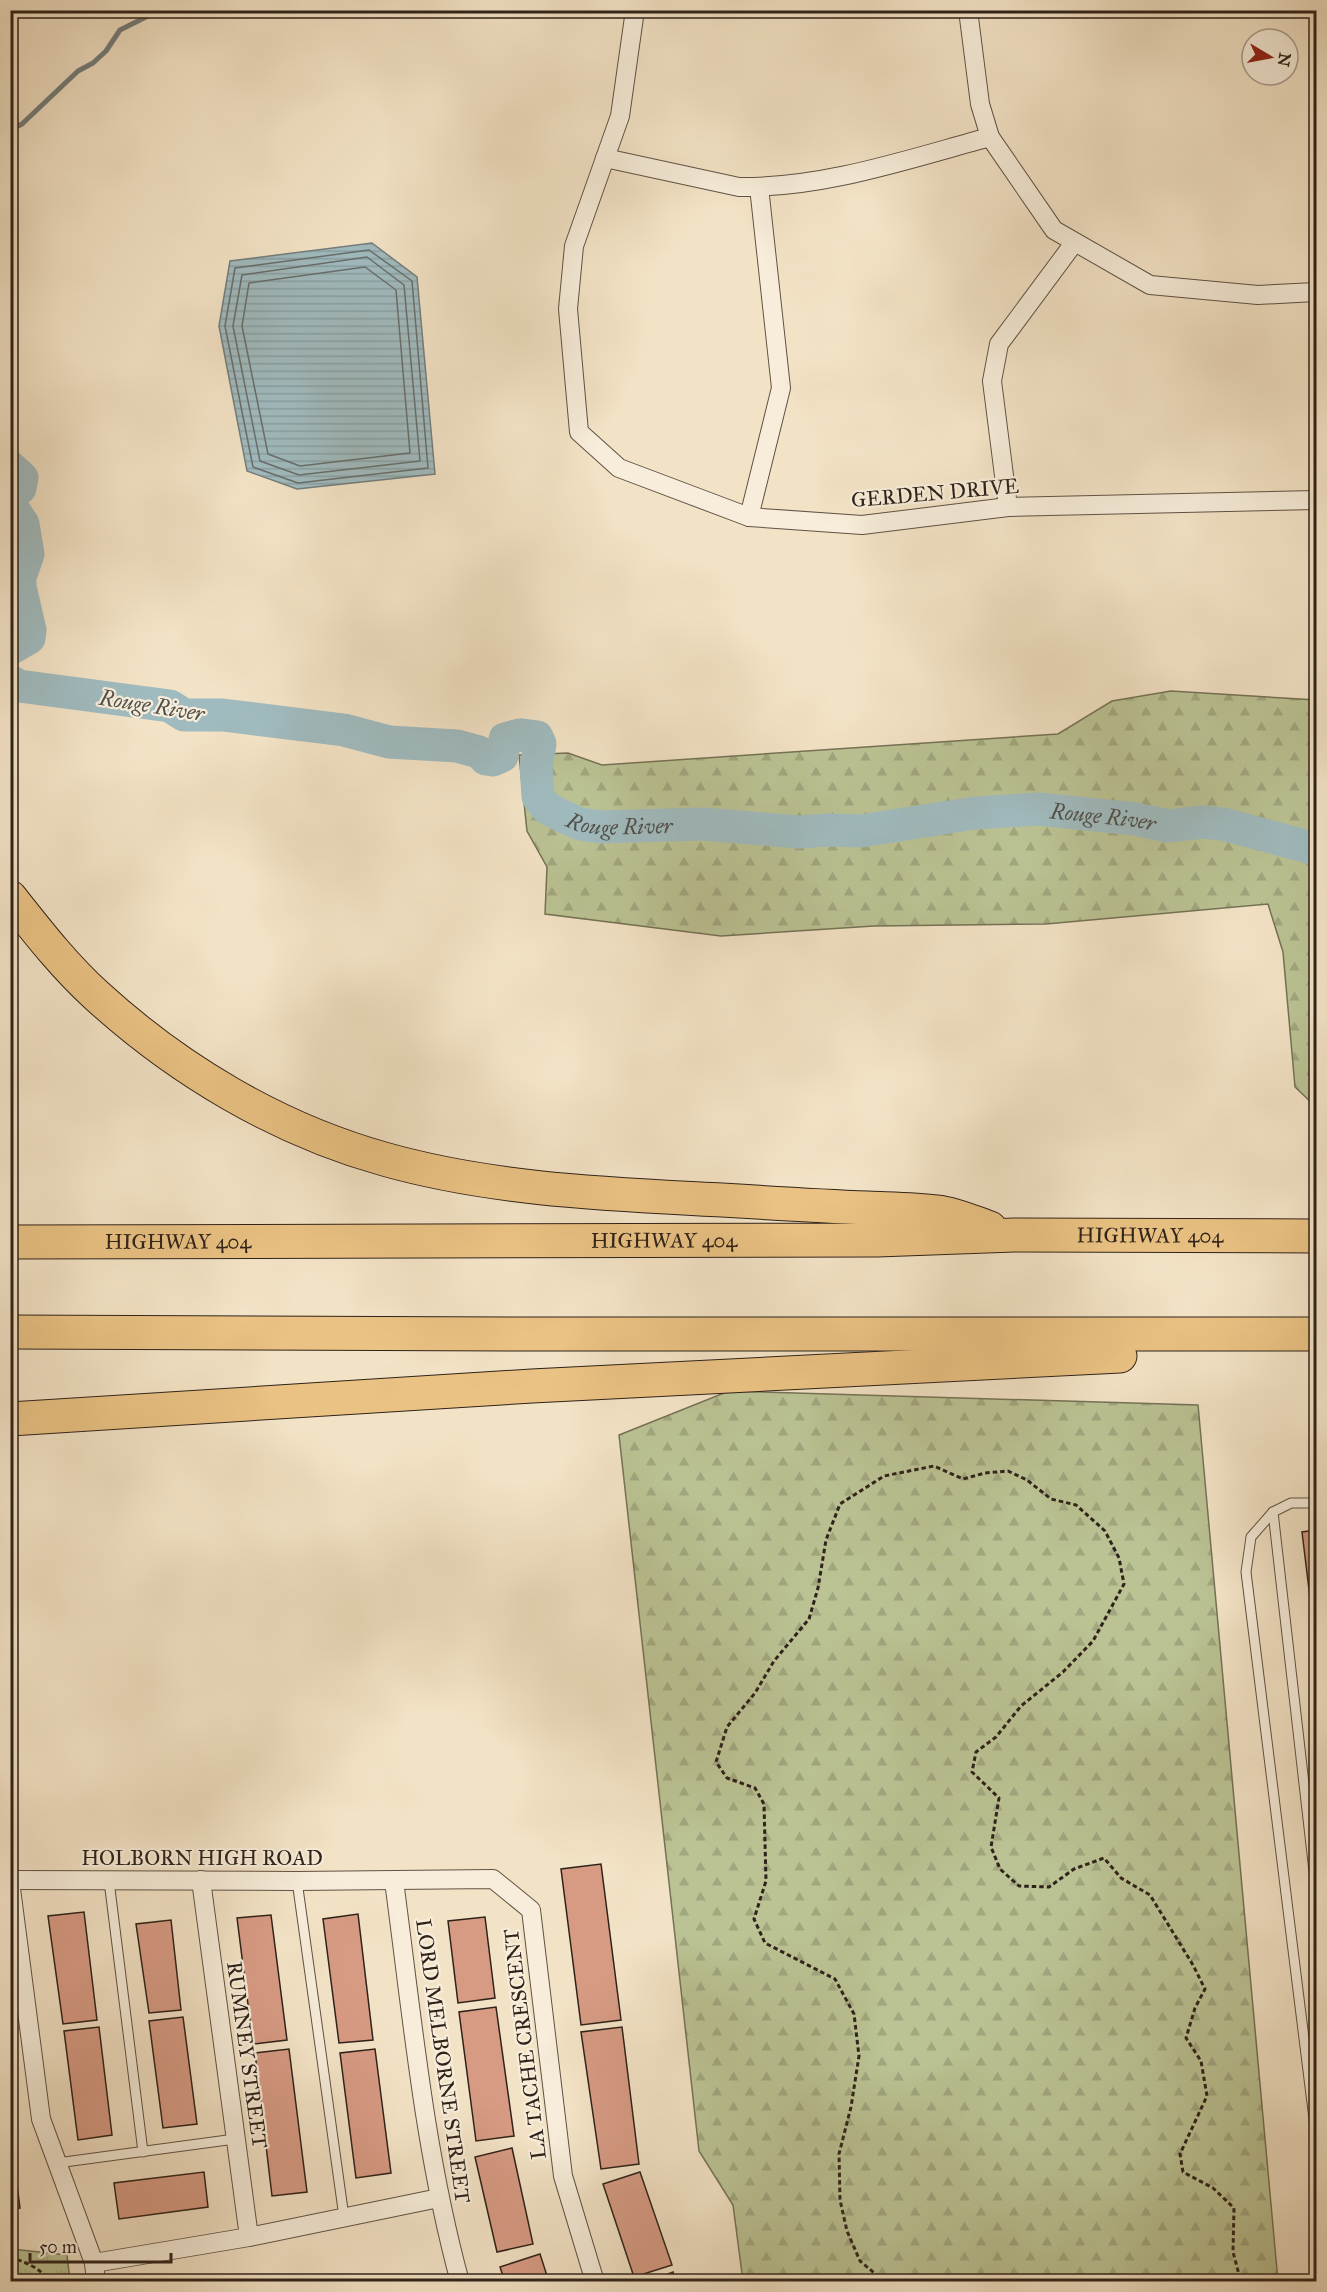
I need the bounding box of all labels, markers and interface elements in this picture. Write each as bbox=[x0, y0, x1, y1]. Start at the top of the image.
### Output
north arrow bbox=[1240, 27, 1300, 87]
text: N bbox=[1274, 51, 1295, 68]
street label: GERDEN DRIVE bbox=[850, 473, 1020, 513]
water label: Rouge River bbox=[96, 684, 208, 727]
water label: Rouge River bbox=[1048, 797, 1160, 837]
water label: Rouge River bbox=[561, 806, 675, 841]
street label: HIGHWAY 404 bbox=[1077, 1222, 1225, 1249]
street label: HIGHWAY 404 bbox=[591, 1227, 739, 1254]
street label: HIGHWAY 404 bbox=[105, 1228, 253, 1255]
street label: HOLBORN HIGH ROAD bbox=[81, 1845, 323, 1871]
street label: LORD MELBORNE STREET bbox=[410, 1917, 476, 2205]
street label: LA TACHE CRESCENT bbox=[498, 1927, 552, 2161]
street label: RUMNEY STREET bbox=[221, 1960, 273, 2150]
scale bar bbox=[30, 2226, 171, 2264]
text: 50 m bbox=[39, 2236, 77, 2258]

